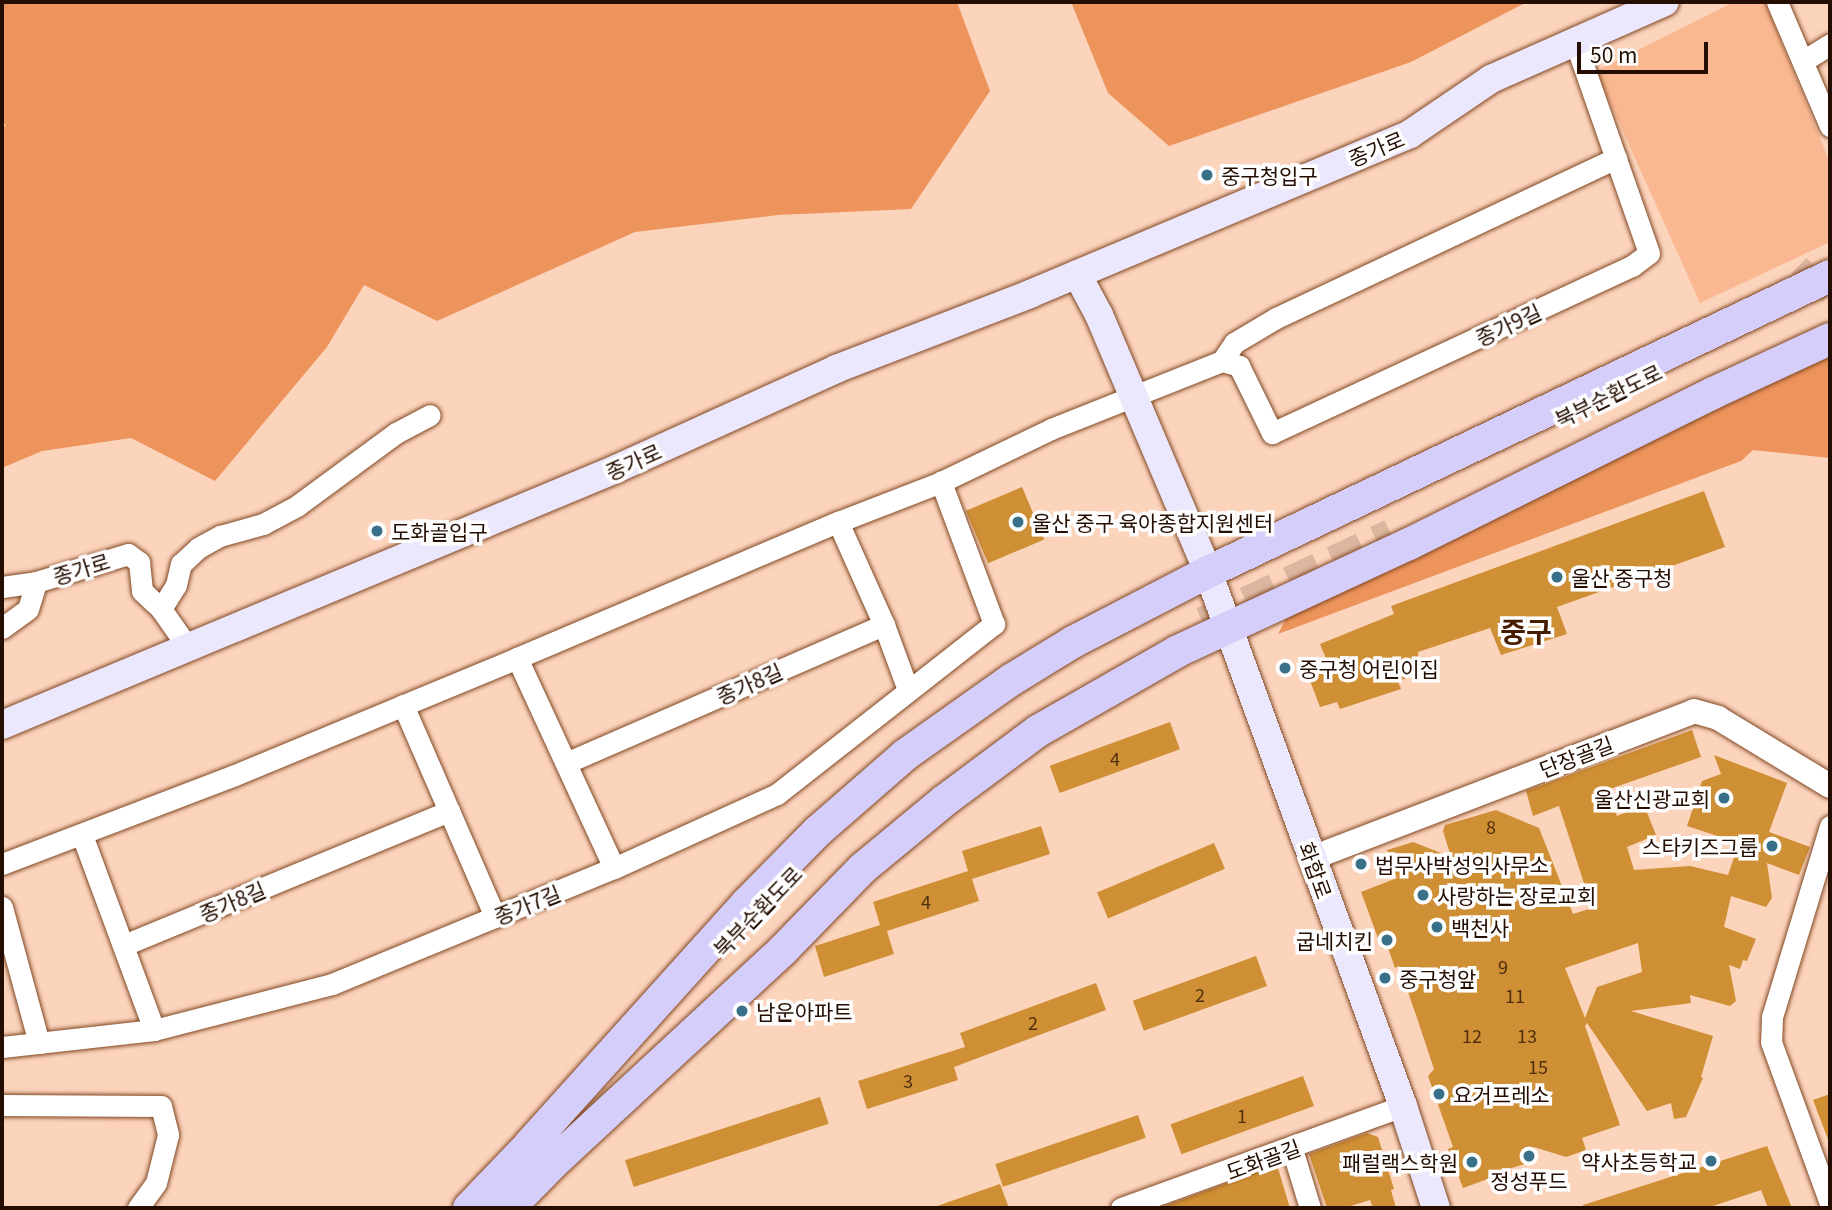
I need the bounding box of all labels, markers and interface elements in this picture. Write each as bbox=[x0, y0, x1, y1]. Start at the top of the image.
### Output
scale bar bbox=[1580, 28, 1711, 72]
text: 50 m bbox=[1590, 39, 1637, 69]
street label: 종가로 bbox=[1344, 125, 1408, 171]
place label: 중구청입구 bbox=[1221, 162, 1318, 188]
marker: 중구청입구 bbox=[1199, 167, 1215, 183]
street label: 종가9길 bbox=[1471, 298, 1545, 350]
street label: 북부순환도로 bbox=[1550, 358, 1666, 432]
street label: 종가로 bbox=[601, 438, 665, 484]
place label: 울산 중구 육아종합지원센터 bbox=[1032, 509, 1273, 535]
marker: 울산 중구 육아종합지원센터 bbox=[1010, 514, 1026, 530]
place label: 도화골입구 bbox=[391, 518, 488, 544]
marker: 도화골입구 bbox=[369, 523, 385, 539]
street label: 종가로 bbox=[50, 547, 112, 589]
place label: 울산 중구청 bbox=[1571, 564, 1672, 590]
marker: 울산 중구청 bbox=[1549, 569, 1565, 585]
district label: 중구 bbox=[1500, 613, 1552, 647]
place label: 중구청 어린이집 bbox=[1299, 655, 1439, 681]
street label: 종가8길 bbox=[712, 657, 786, 709]
marker: 중구청 어린이집 bbox=[1277, 660, 1293, 676]
street label: 단장골길 bbox=[1535, 730, 1617, 782]
house number: 4 bbox=[1110, 747, 1120, 769]
place label: 울산신광교회 bbox=[1594, 785, 1710, 811]
marker: 울산신광교회 bbox=[1716, 790, 1732, 806]
house number: 8 bbox=[1486, 815, 1496, 837]
place label: 스타키즈그룹 bbox=[1642, 833, 1758, 859]
street label: 화합로 bbox=[1294, 838, 1338, 902]
marker: 스타키즈그룹 bbox=[1764, 838, 1780, 854]
place label: 법무사박성익사무소 bbox=[1375, 851, 1549, 877]
marker: 법무사박성익사무소 bbox=[1353, 856, 1369, 872]
street label: 북부순환도로 bbox=[708, 861, 806, 961]
street label: 종가8길 bbox=[195, 876, 269, 926]
street label: 종가7길 bbox=[490, 879, 564, 929]
place label: 사랑하는 장로교회 bbox=[1437, 882, 1596, 908]
marker: 사랑하는 장로교회 bbox=[1415, 887, 1431, 903]
house number: 4 bbox=[921, 890, 931, 912]
place label: 백천사 bbox=[1451, 914, 1509, 940]
marker: 백천사 bbox=[1429, 919, 1445, 935]
place label: 굽네치킨 bbox=[1296, 927, 1373, 953]
marker: 굽네치킨 bbox=[1379, 932, 1395, 948]
house number: 9 bbox=[1498, 955, 1508, 977]
place label: 중구청앞 bbox=[1399, 965, 1476, 991]
marker: 중구청앞 bbox=[1377, 970, 1393, 986]
house number: 2 bbox=[1195, 983, 1205, 1005]
house number: 11 bbox=[1505, 984, 1525, 1006]
place label: 남운아파트 bbox=[756, 998, 853, 1024]
marker: 남운아파트 bbox=[734, 1003, 750, 1019]
house number: 2 bbox=[1028, 1011, 1038, 1033]
house number: 12 bbox=[1462, 1024, 1482, 1046]
house number: 13 bbox=[1517, 1024, 1537, 1046]
house number: 15 bbox=[1528, 1055, 1548, 1077]
house number: 3 bbox=[903, 1069, 913, 1091]
place label: 요거프레소 bbox=[1453, 1081, 1550, 1107]
marker: 요거프레소 bbox=[1431, 1086, 1447, 1102]
house number: 1 bbox=[1237, 1104, 1247, 1126]
street label: 도화골길 bbox=[1222, 1134, 1304, 1184]
marker: 정성푸드 bbox=[1521, 1148, 1537, 1164]
place label: 약사초등학교 bbox=[1581, 1148, 1697, 1174]
place label: 패럴랙스학원 bbox=[1342, 1149, 1458, 1175]
marker: 약사초등학교 bbox=[1703, 1153, 1719, 1169]
marker: 패럴랙스학원 bbox=[1464, 1154, 1480, 1170]
place label: 정성푸드 bbox=[1490, 1167, 1568, 1193]

